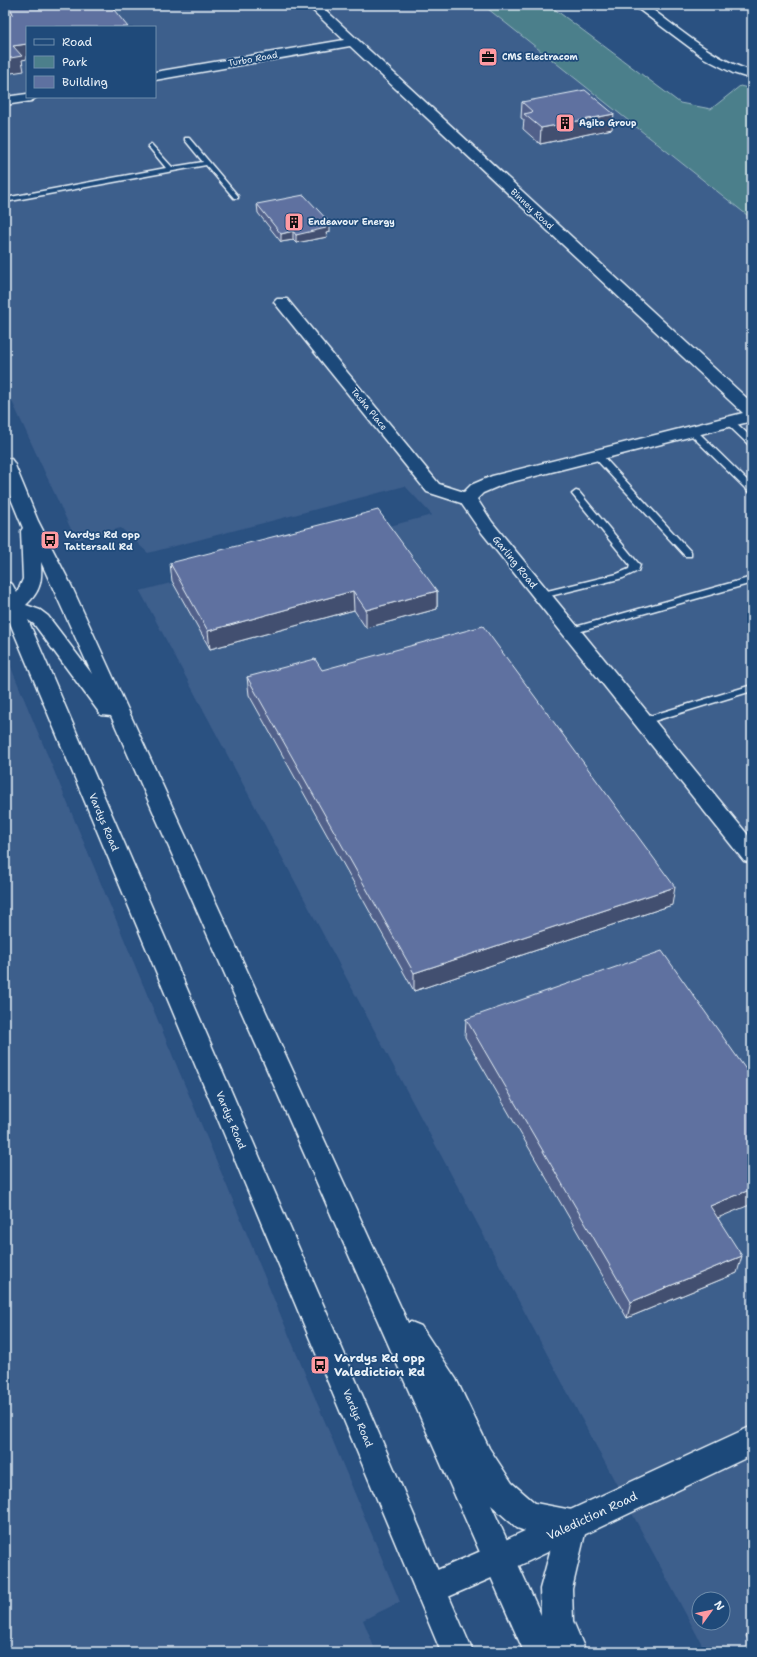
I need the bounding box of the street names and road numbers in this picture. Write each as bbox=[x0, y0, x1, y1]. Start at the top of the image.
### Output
street label: Turbo Road bbox=[227, 49, 279, 69]
street label: Binney Road bbox=[508, 186, 556, 232]
street label: Tasha Place bbox=[348, 385, 390, 433]
street label: Garling Road bbox=[490, 533, 541, 592]
street label: Vardys Road bbox=[86, 791, 122, 853]
street label: Vardys Road bbox=[213, 1089, 249, 1151]
street label: Vardys Road bbox=[340, 1387, 376, 1449]
street label: Valediction Road bbox=[544, 1488, 640, 1544]

